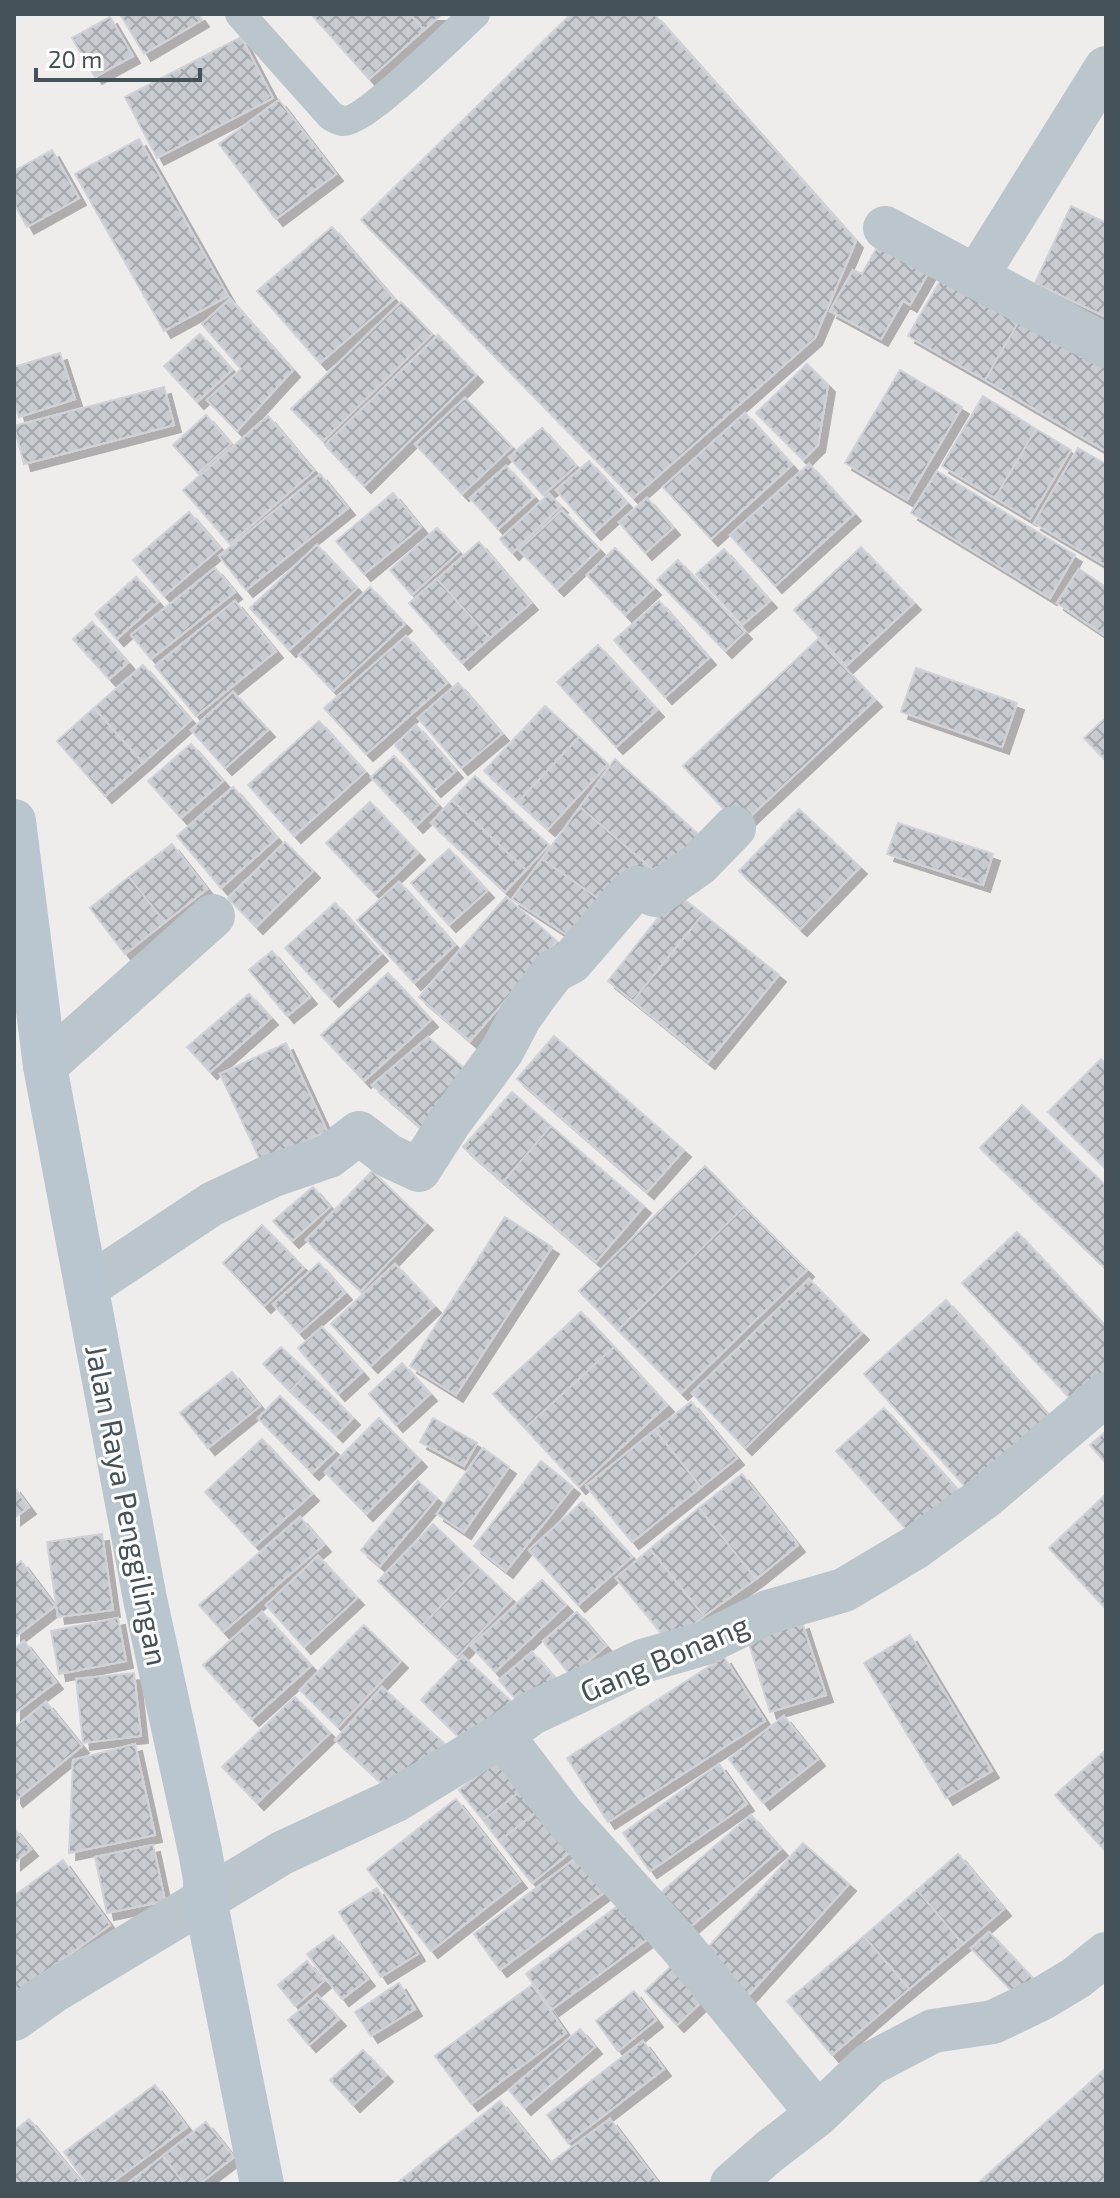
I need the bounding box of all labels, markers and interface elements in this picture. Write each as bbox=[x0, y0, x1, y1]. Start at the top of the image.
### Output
scale bar bbox=[36, 32, 200, 82]
text: 20 m bbox=[48, 44, 102, 73]
street label: Jalan Raya Penggilingan bbox=[79, 1341, 177, 1669]
street label: Gang Bonang bbox=[574, 1605, 754, 1709]

